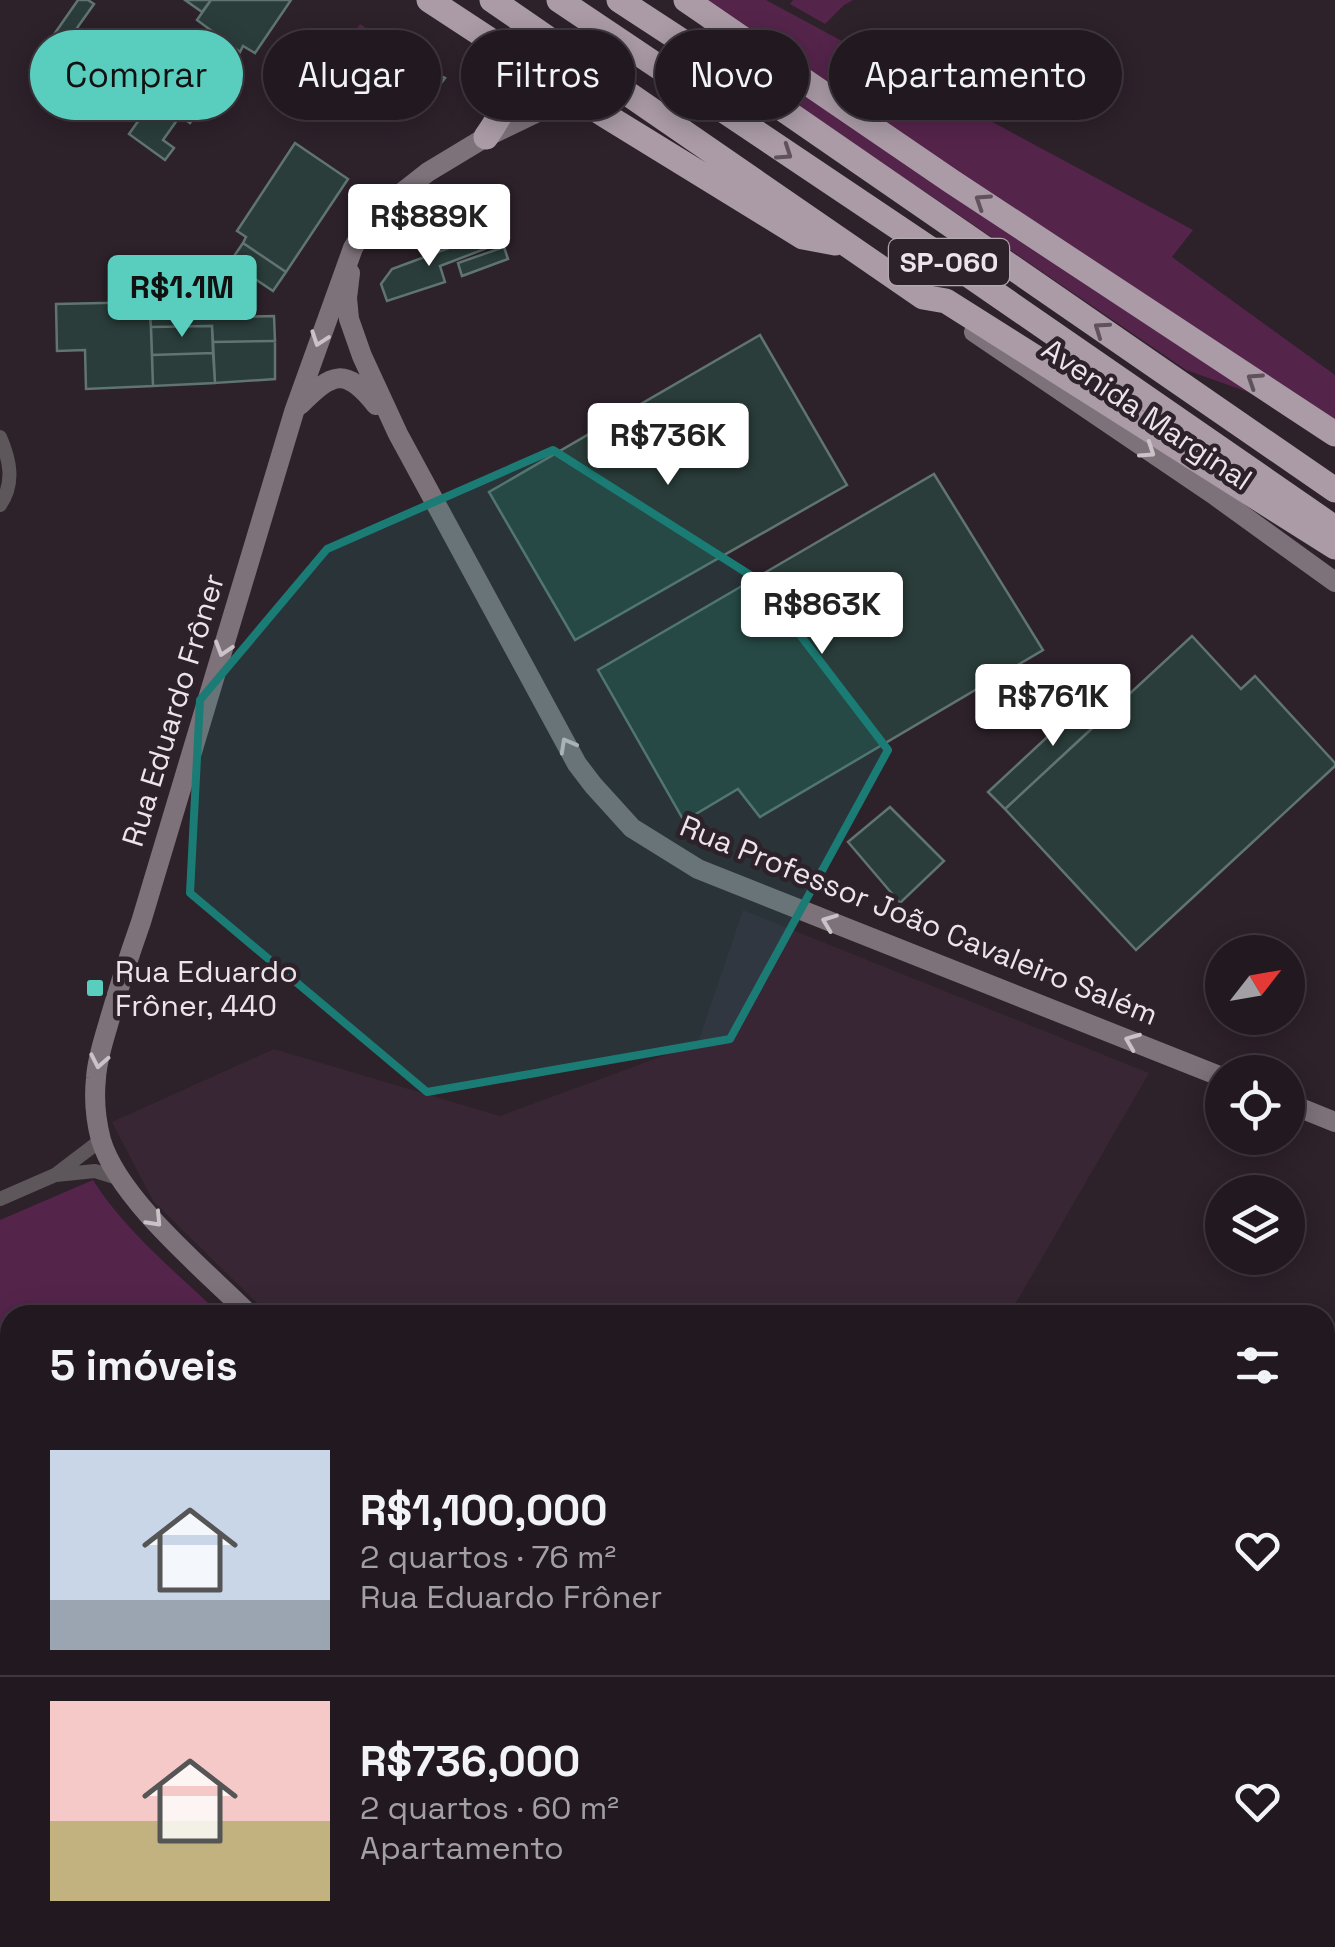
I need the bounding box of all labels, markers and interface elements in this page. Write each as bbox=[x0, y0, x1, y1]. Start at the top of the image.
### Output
chip: Comprar bbox=[30, 30, 243, 120]
chip: Alugar bbox=[263, 30, 441, 120]
chip: Filtros bbox=[461, 30, 635, 120]
chip: Novo bbox=[655, 30, 809, 120]
chip: Apartamento bbox=[829, 30, 1122, 120]
one-way arrow bbox=[775, 140, 793, 159]
pin: R$889K bbox=[348, 184, 510, 269]
one-way arrow bbox=[975, 195, 993, 214]
text: R$889K bbox=[370, 196, 488, 236]
road number: SP-060 bbox=[889, 239, 1009, 285]
pin: R$1.1M bbox=[101, 255, 263, 340]
text: R$1.1M bbox=[130, 267, 234, 307]
one-way arrow bbox=[1093, 323, 1112, 341]
street label: Avenida Marginal bbox=[1034, 329, 1260, 499]
one-way arrow bbox=[310, 330, 331, 347]
one-way arrow bbox=[1246, 374, 1264, 393]
pin: R$736K bbox=[587, 403, 749, 488]
text: R$736K bbox=[610, 415, 726, 455]
one-way arrow bbox=[1137, 439, 1156, 457]
street label: Rua Eduardo Frôner bbox=[113, 569, 233, 851]
pin: R$863K bbox=[741, 572, 903, 657]
text: R$863K bbox=[763, 584, 881, 624]
one-way arrow bbox=[214, 640, 235, 657]
pin: R$761K bbox=[972, 664, 1134, 749]
text: R$761K bbox=[997, 676, 1109, 716]
one-way arrow bbox=[559, 738, 579, 756]
street label: Rua Professor João Cavaleiro Salém bbox=[674, 806, 1164, 1034]
one-way arrow bbox=[822, 913, 839, 934]
north arrow bbox=[1205, 935, 1305, 1035]
map controls bbox=[1205, 935, 1305, 1275]
place label: Rua Eduardo Frôner, 440 bbox=[115, 952, 298, 1025]
marker: Rua Eduardo Frôner, 440 bbox=[84, 977, 106, 999]
one-way arrow bbox=[1124, 1032, 1142, 1052]
one-way arrow bbox=[90, 1052, 111, 1069]
button: locate bbox=[1205, 1055, 1305, 1155]
button: layers bbox=[1205, 1175, 1305, 1275]
one-way arrow bbox=[143, 1209, 161, 1227]
icon: filters bbox=[1230, 1338, 1285, 1393]
text: 5 imóveis bbox=[50, 1339, 238, 1392]
text: R$1,100,000 bbox=[360, 1484, 608, 1537]
icon: home bbox=[130, 1490, 250, 1610]
icon: heart bbox=[1230, 1523, 1285, 1578]
text: 2 quartos · 76 m² bbox=[360, 1537, 616, 1577]
text: Rua Eduardo Frôner bbox=[360, 1577, 662, 1617]
text: R$736,000 bbox=[360, 1735, 580, 1788]
icon: home bbox=[130, 1741, 250, 1861]
icon: heart bbox=[1230, 1774, 1285, 1829]
text: 2 quartos · 60 m² bbox=[360, 1788, 619, 1828]
text: Apartamento bbox=[360, 1828, 564, 1868]

